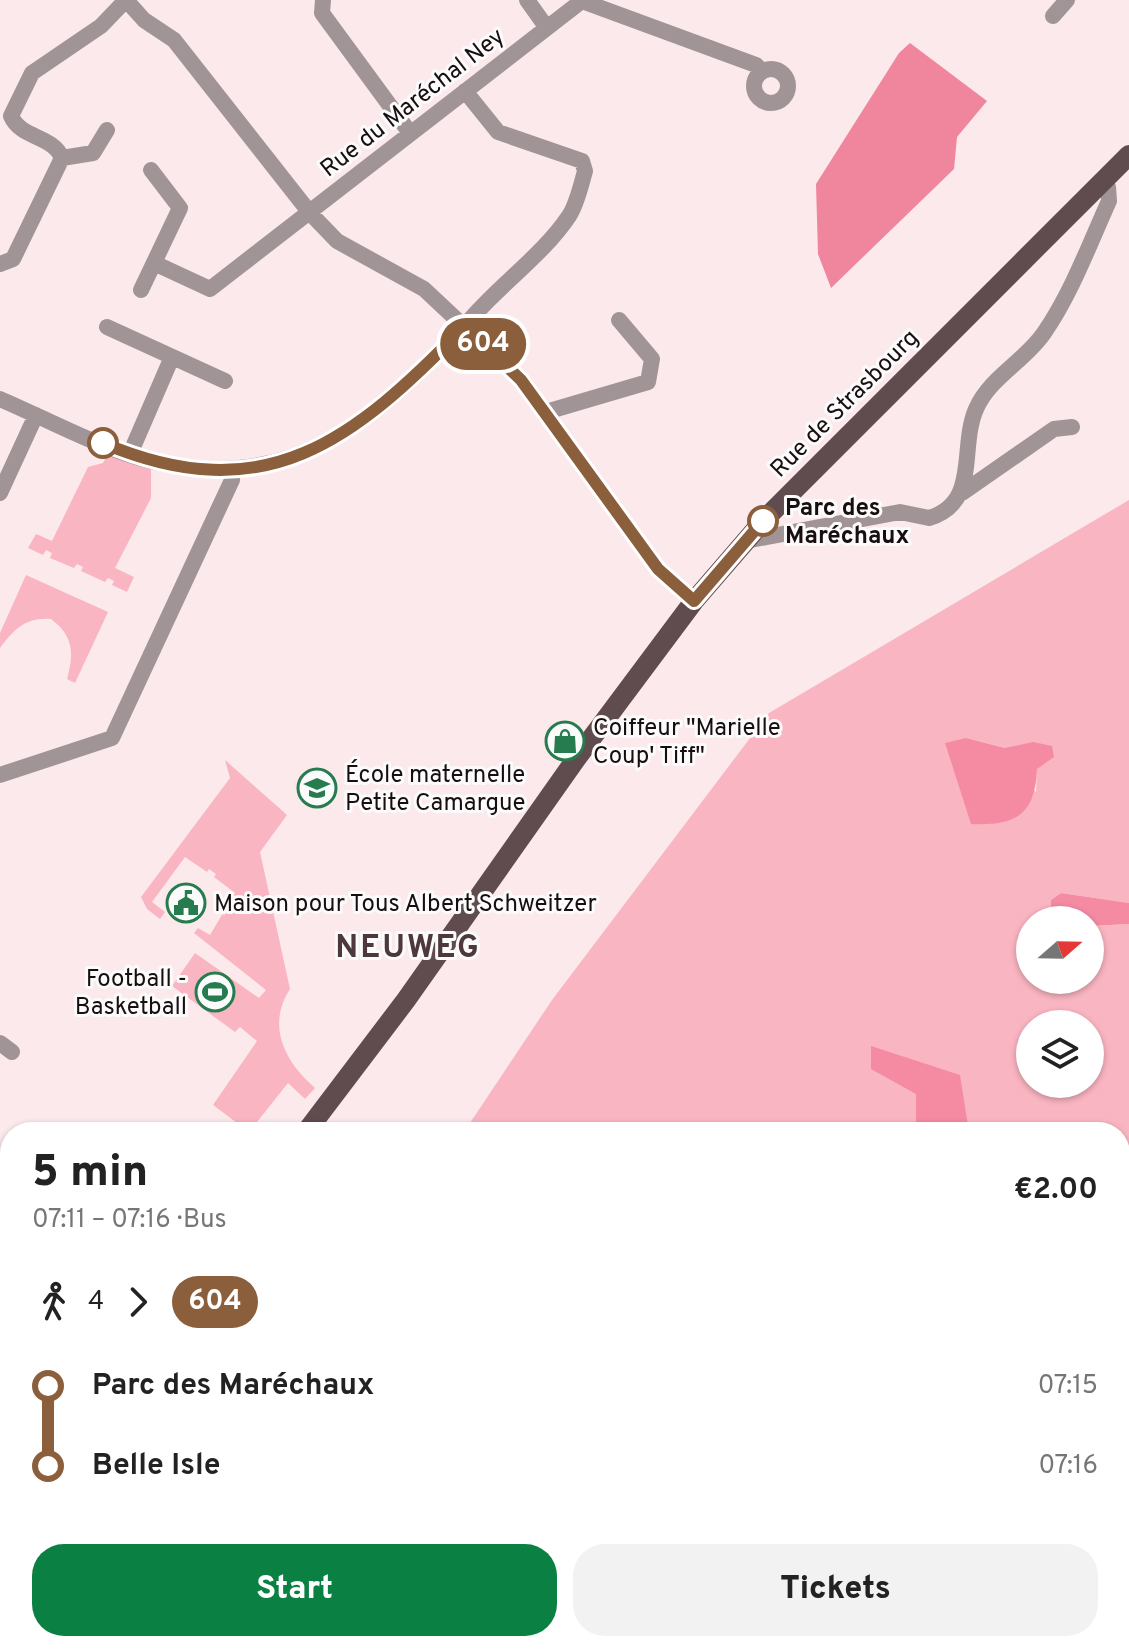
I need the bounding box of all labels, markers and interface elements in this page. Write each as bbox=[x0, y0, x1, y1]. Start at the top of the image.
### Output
street label: Rue du Maréchal Ney bbox=[315, 22, 511, 185]
line badge: 604 bbox=[437, 318, 529, 370]
street label: Rue de Strasbourg bbox=[765, 324, 926, 485]
text: 604 bbox=[456, 326, 510, 362]
unlabelled marker bbox=[88, 428, 118, 458]
place label: Parc des Maréchaux bbox=[785, 494, 910, 552]
marker: Parc des Maréchaux bbox=[748, 506, 778, 536]
place label: Coiffeur "Marielle Coup' Tiff" bbox=[593, 714, 781, 772]
shop icon: Coiffeur "Marielle Coup' Tiff" bbox=[544, 720, 586, 762]
place label: École maternelle Petite Camargue bbox=[345, 759, 525, 819]
school or university icon: École maternelle Petite Camargue bbox=[296, 767, 338, 809]
public building icon: Maison pour Tous Albert Schweitzer bbox=[165, 882, 207, 924]
place label: Maison pour Tous Albert Schweitzer bbox=[214, 890, 597, 920]
north arrow bbox=[1016, 906, 1104, 994]
map controls bbox=[1016, 906, 1104, 1098]
district label: NEUWEG bbox=[335, 929, 481, 969]
place label: Football - Basketball bbox=[75, 965, 187, 1023]
sports icon: Football - Basketball bbox=[194, 971, 236, 1013]
button: layers bbox=[1016, 1010, 1104, 1098]
text: 5 min bbox=[32, 1146, 148, 1202]
text: €2.00 bbox=[1014, 1172, 1098, 1209]
text: 07:11 – 07:16 · Bus bbox=[32, 1204, 227, 1237]
icon: walk bbox=[32, 1280, 76, 1324]
icon: forward bbox=[116, 1280, 160, 1324]
text: 604 bbox=[188, 1284, 242, 1320]
text: 4 bbox=[88, 1286, 104, 1319]
text: Parc des Maréchaux bbox=[92, 1368, 374, 1405]
text: 07:15 bbox=[1038, 1370, 1098, 1403]
text: Belle Isle bbox=[92, 1448, 220, 1485]
text: 07:16 bbox=[1038, 1450, 1098, 1483]
button: Start bbox=[32, 1544, 557, 1636]
button: Tickets bbox=[573, 1544, 1098, 1636]

